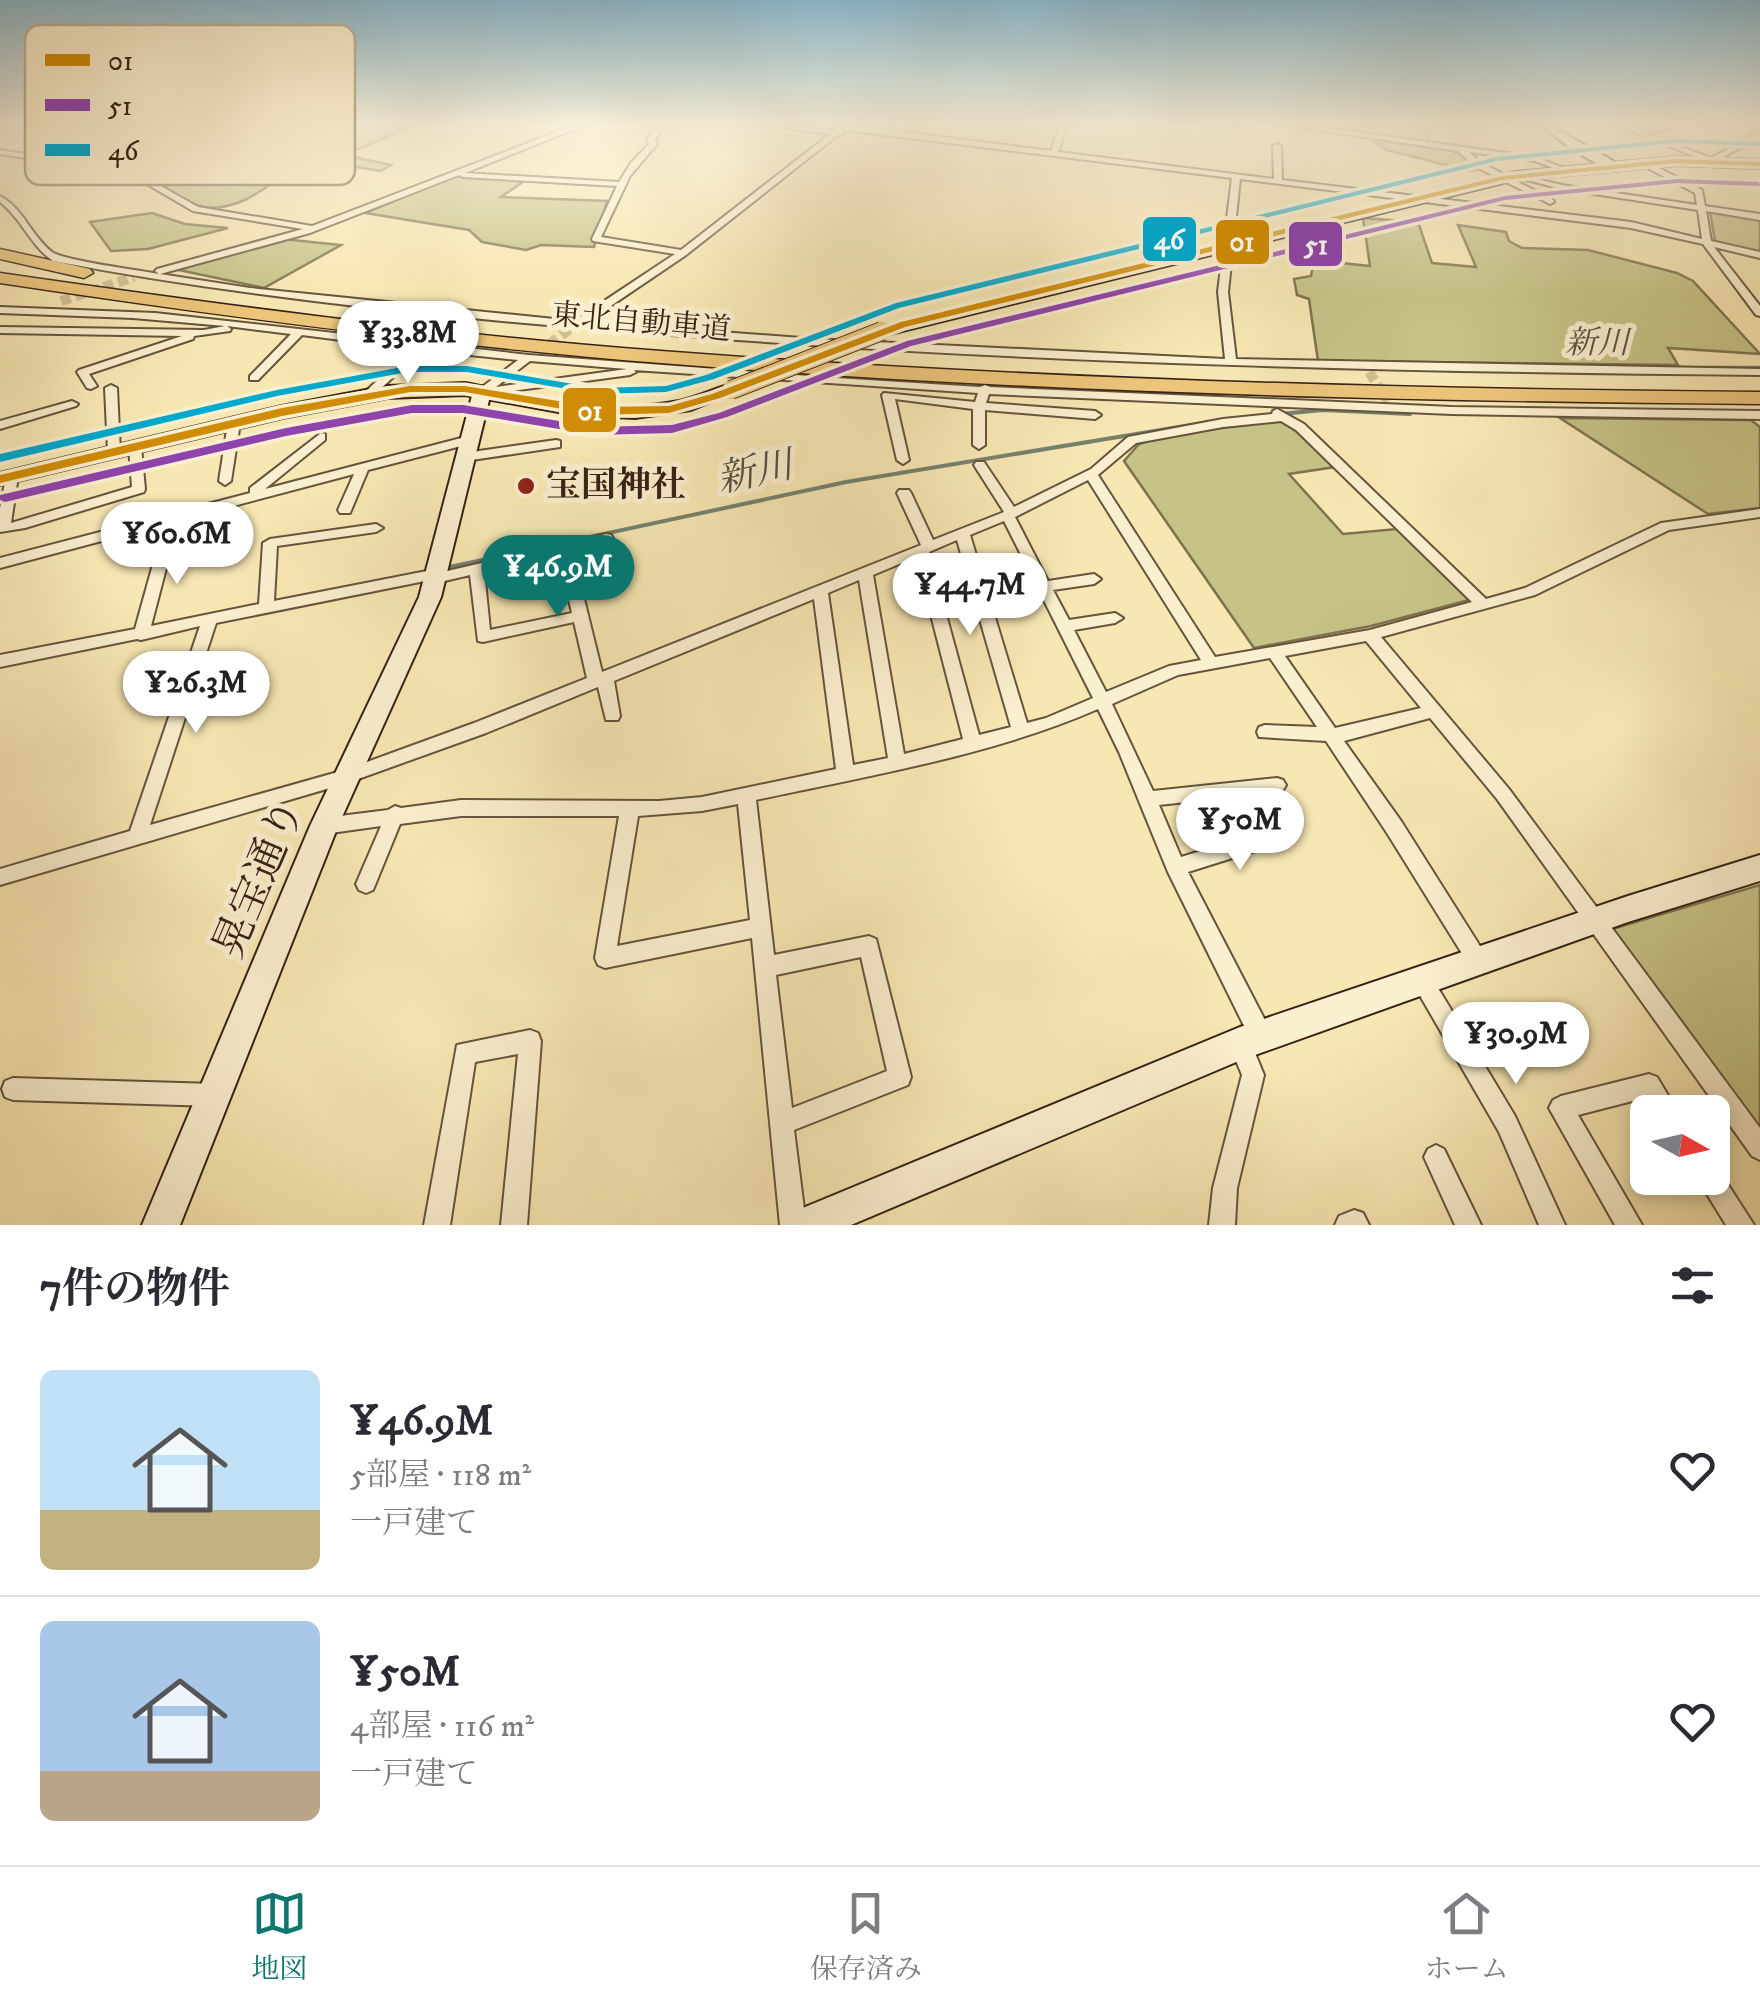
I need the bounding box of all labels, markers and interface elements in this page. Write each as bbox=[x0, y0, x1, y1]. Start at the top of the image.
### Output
legend bbox=[25, 25, 355, 185]
text: 01 bbox=[108, 44, 133, 79]
text: 51 bbox=[108, 89, 132, 124]
text: 46 bbox=[108, 134, 140, 169]
line badge: 46 bbox=[1141, 215, 1198, 263]
line badge: 01 bbox=[1214, 218, 1271, 266]
line badge: 51 bbox=[1287, 220, 1344, 268]
text: 46 bbox=[1154, 223, 1186, 258]
text: 01 bbox=[1229, 225, 1255, 260]
text: 51 bbox=[1303, 228, 1328, 263]
street label: 東北自動車道 bbox=[550, 297, 732, 349]
pin: ¥33.8M bbox=[327, 301, 489, 386]
text: ¥33.8M bbox=[359, 313, 457, 353]
water label: 新川 bbox=[1565, 324, 1632, 364]
line badge: 01 bbox=[561, 386, 618, 434]
text: 01 bbox=[577, 394, 603, 429]
water label: 新川 bbox=[713, 441, 801, 504]
place label: 宝国神社 bbox=[546, 464, 686, 508]
marker: 宝国神社 bbox=[515, 475, 537, 497]
pin: ¥60.6M bbox=[96, 502, 258, 587]
text: ¥60.6M bbox=[123, 514, 231, 554]
pin: ¥46.9M bbox=[477, 535, 639, 620]
text: ¥46.9M bbox=[503, 547, 613, 587]
pin: ¥44.7M bbox=[889, 553, 1051, 638]
text: ¥44.7M bbox=[915, 565, 1025, 605]
pin: ¥26.3M bbox=[115, 651, 277, 736]
text: ¥26.3M bbox=[145, 663, 247, 703]
pin: ¥50M bbox=[1181, 788, 1299, 873]
street label: 晃宝通り bbox=[203, 792, 317, 966]
text: ¥50M bbox=[1198, 800, 1282, 840]
pin: ¥30.9M bbox=[1435, 1002, 1597, 1087]
text: ¥30.9M bbox=[1464, 1014, 1568, 1054]
north arrow bbox=[1630, 1095, 1730, 1195]
map controls bbox=[1630, 1095, 1730, 1195]
icon: filters bbox=[1665, 1258, 1720, 1313]
text: 7件の物件 bbox=[40, 1264, 230, 1316]
text: ¥46.9M bbox=[350, 1396, 494, 1448]
icon: home bbox=[120, 1410, 240, 1530]
icon: heart bbox=[1665, 1443, 1720, 1498]
text: 5部屋 · 118 m² bbox=[350, 1456, 531, 1496]
text: 一戸建て bbox=[350, 1504, 478, 1544]
text: ¥50M bbox=[350, 1647, 460, 1699]
icon: home bbox=[120, 1661, 240, 1781]
icon: heart bbox=[1665, 1694, 1720, 1749]
text: 4部屋 · 116 m² bbox=[350, 1707, 534, 1747]
text: 一戸建て bbox=[350, 1755, 478, 1795]
tab: 地図 bbox=[251, 1886, 307, 1987]
tab: 保存済み bbox=[810, 1886, 922, 1987]
tab: ホーム bbox=[1425, 1886, 1509, 1987]

